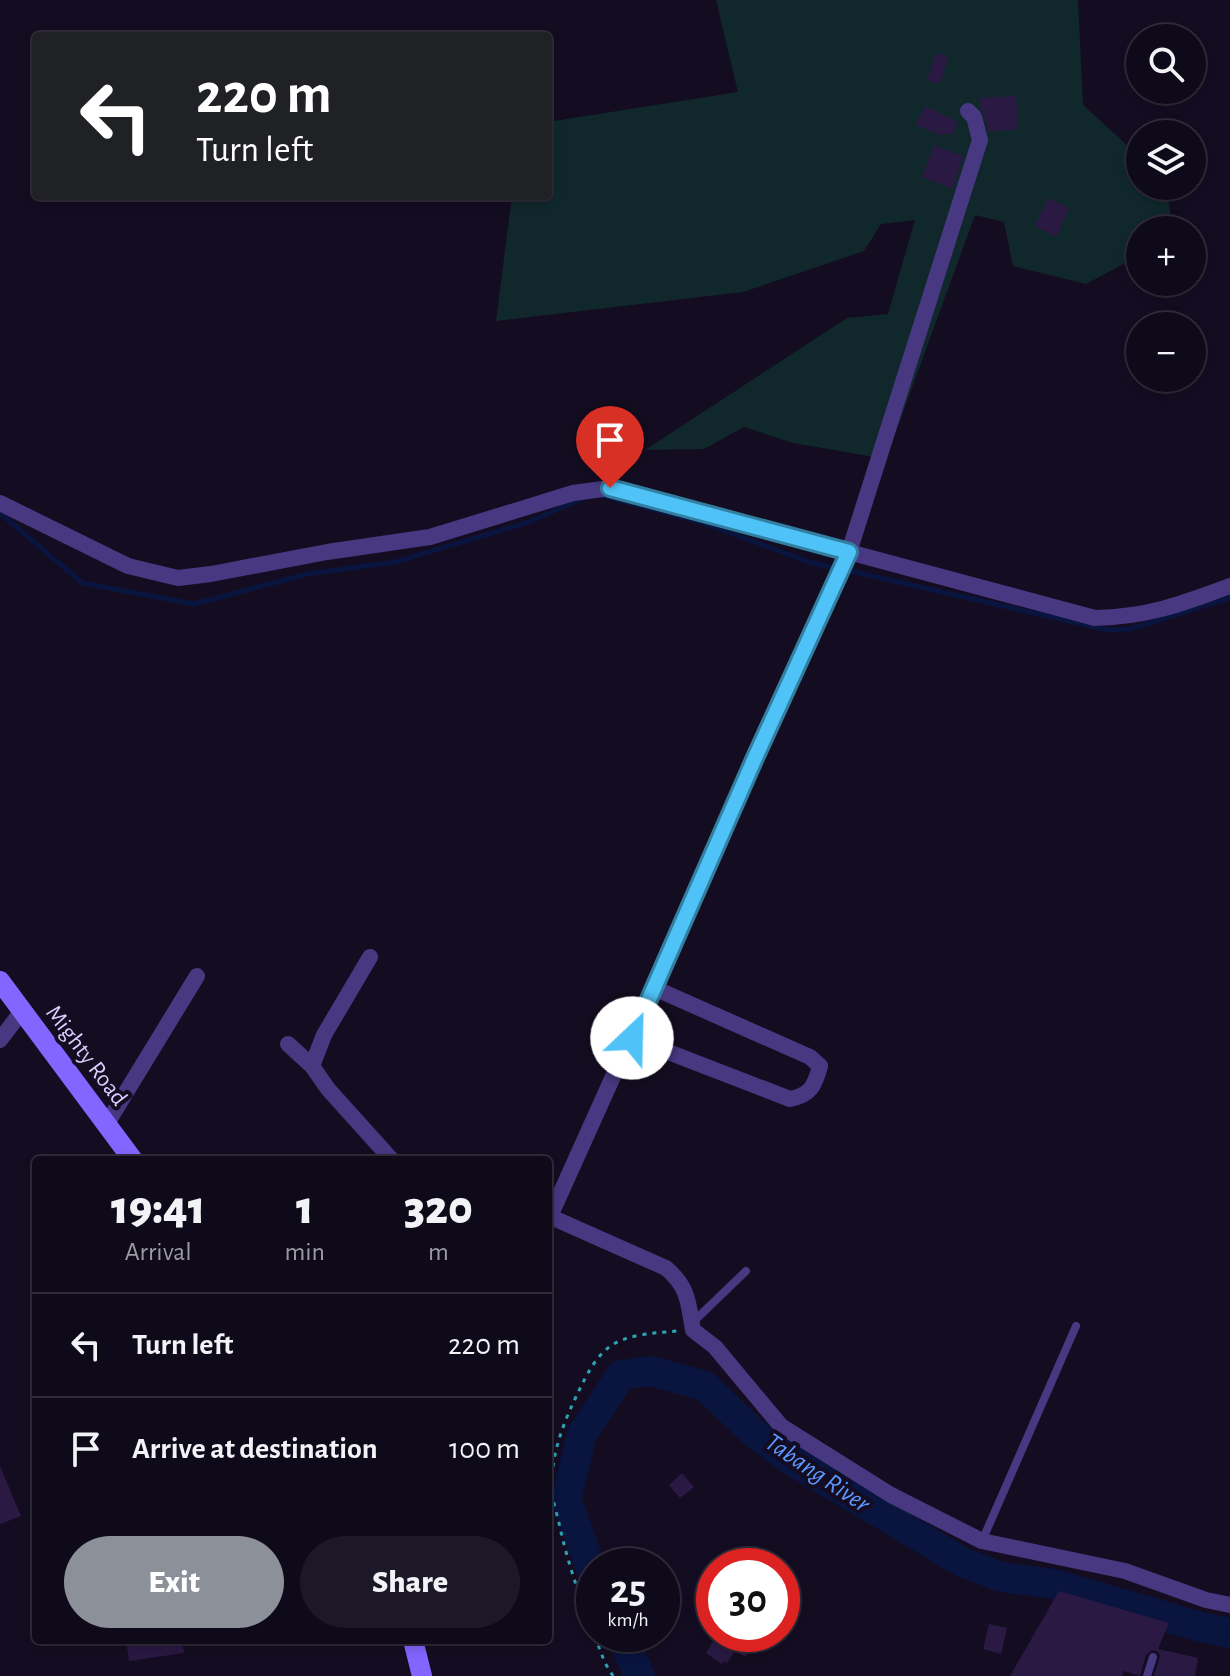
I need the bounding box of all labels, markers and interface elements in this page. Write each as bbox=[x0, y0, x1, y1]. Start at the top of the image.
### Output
map controls bbox=[1126, 24, 1206, 392]
button: search bbox=[1126, 24, 1206, 104]
icon: left bbox=[64, 64, 168, 168]
text: 220 m bbox=[196, 67, 332, 123]
button: layers bbox=[1126, 120, 1206, 200]
text: Turn left bbox=[196, 132, 313, 168]
button: + bbox=[1126, 216, 1206, 296]
button: − bbox=[1126, 312, 1206, 392]
pin bbox=[576, 406, 644, 488]
icon: arrive bbox=[588, 418, 632, 462]
position arrow bbox=[590, 996, 674, 1080]
street label: Mighty Road bbox=[41, 1001, 131, 1110]
text: 19:41 bbox=[111, 1185, 205, 1233]
text: 1 bbox=[296, 1185, 314, 1233]
text: 320 bbox=[404, 1185, 473, 1233]
text: Arrival bbox=[125, 1239, 192, 1265]
text: min bbox=[284, 1239, 325, 1265]
text: m bbox=[428, 1239, 449, 1265]
icon: left bbox=[64, 1323, 108, 1367]
text: Turn left bbox=[132, 1330, 233, 1360]
text: 220 m bbox=[448, 1330, 520, 1360]
icon: arrive bbox=[64, 1427, 108, 1471]
water label: Tabang River bbox=[760, 1428, 876, 1518]
text: Arrive at destination bbox=[132, 1434, 378, 1464]
text: 100 m bbox=[449, 1434, 520, 1464]
button: Exit bbox=[64, 1536, 284, 1628]
button: Share bbox=[300, 1536, 520, 1628]
speed limit sign: 30 bbox=[696, 1548, 800, 1652]
text: 25 bbox=[610, 1570, 646, 1610]
text: km/h bbox=[607, 1610, 649, 1630]

